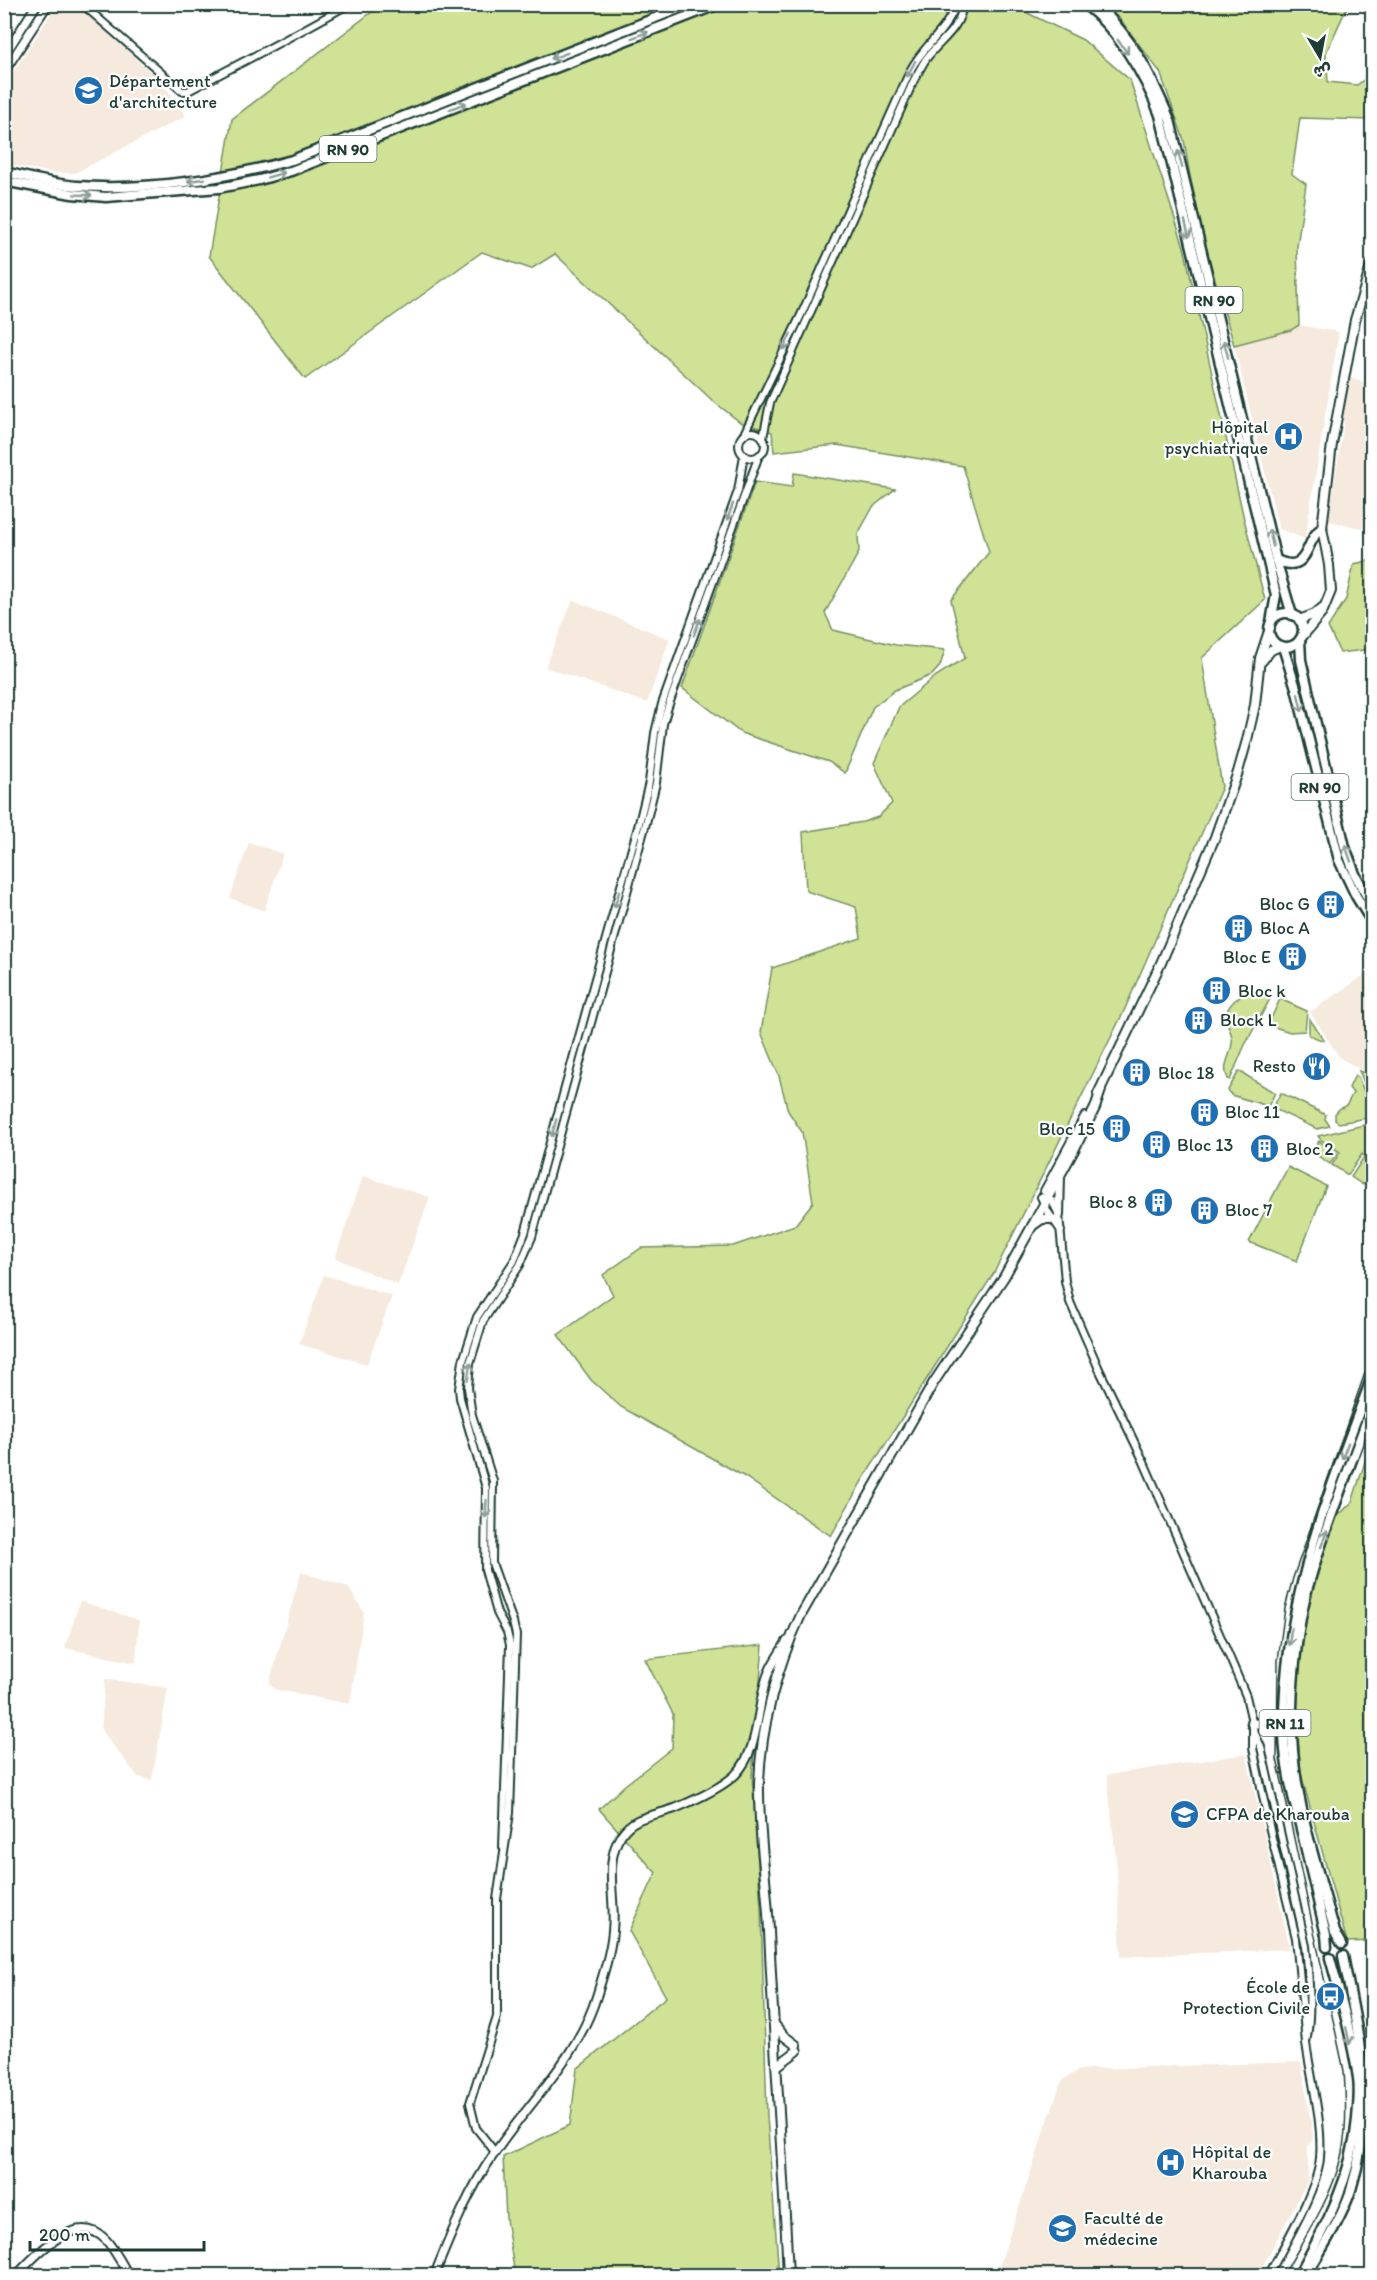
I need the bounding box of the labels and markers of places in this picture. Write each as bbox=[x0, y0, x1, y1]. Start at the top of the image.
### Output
place label: Département d'architecture bbox=[109, 70, 217, 113]
school or university icon: Département d'architecture bbox=[72, 75, 104, 107]
place label: Hôpital psychiatrique bbox=[1165, 416, 1268, 459]
hospital icon: Hôpital psychiatrique bbox=[1273, 421, 1305, 453]
building icon: Bloc G bbox=[1315, 888, 1347, 920]
place label: Bloc G bbox=[1259, 893, 1310, 915]
building icon: Bloc A bbox=[1223, 912, 1255, 944]
place label: Bloc A bbox=[1260, 917, 1310, 939]
building icon: Bloc E bbox=[1276, 941, 1308, 973]
place label: Bloc E bbox=[1223, 946, 1271, 968]
building icon: Bloc k bbox=[1201, 975, 1233, 1007]
place label: Bloc k bbox=[1238, 980, 1286, 1002]
building icon: Block L bbox=[1183, 1004, 1215, 1036]
place label: Block L bbox=[1220, 1009, 1277, 1031]
restaurant icon: Resto bbox=[1301, 1050, 1333, 1082]
place label: Resto bbox=[1253, 1055, 1296, 1077]
building icon: Bloc 18 bbox=[1121, 1057, 1153, 1089]
place label: Bloc 18 bbox=[1158, 1062, 1215, 1084]
building icon: Bloc 11 bbox=[1188, 1096, 1220, 1128]
place label: Bloc 11 bbox=[1225, 1101, 1280, 1123]
building icon: Bloc 15 bbox=[1100, 1113, 1132, 1145]
place label: Bloc 15 bbox=[1039, 1118, 1095, 1140]
building icon: Bloc 13 bbox=[1140, 1129, 1172, 1161]
building icon: Bloc 2 bbox=[1249, 1133, 1281, 1165]
place label: Bloc 13 bbox=[1177, 1134, 1234, 1156]
place label: Bloc 2 bbox=[1286, 1138, 1334, 1160]
building icon: Bloc 8 bbox=[1142, 1186, 1174, 1218]
place label: Bloc 8 bbox=[1089, 1191, 1137, 1213]
building icon: Bloc 7 bbox=[1188, 1194, 1220, 1226]
place label: Bloc 7 bbox=[1225, 1199, 1272, 1221]
school or university icon: CFPA de Kharouba bbox=[1169, 1798, 1201, 1830]
place label: CFPA de Kharouba bbox=[1206, 1803, 1350, 1825]
place label: École de Protection Civile bbox=[1183, 1976, 1310, 2019]
bus stop icon: École de Protection Civile bbox=[1315, 1981, 1347, 2013]
place label: Hôpital de Kharouba bbox=[1192, 2141, 1271, 2184]
hospital icon: Hôpital de Kharouba bbox=[1155, 2146, 1187, 2178]
place label: Faculté de médecine bbox=[1084, 2207, 1163, 2250]
school or university icon: Faculté de médecine bbox=[1047, 2212, 1079, 2244]

